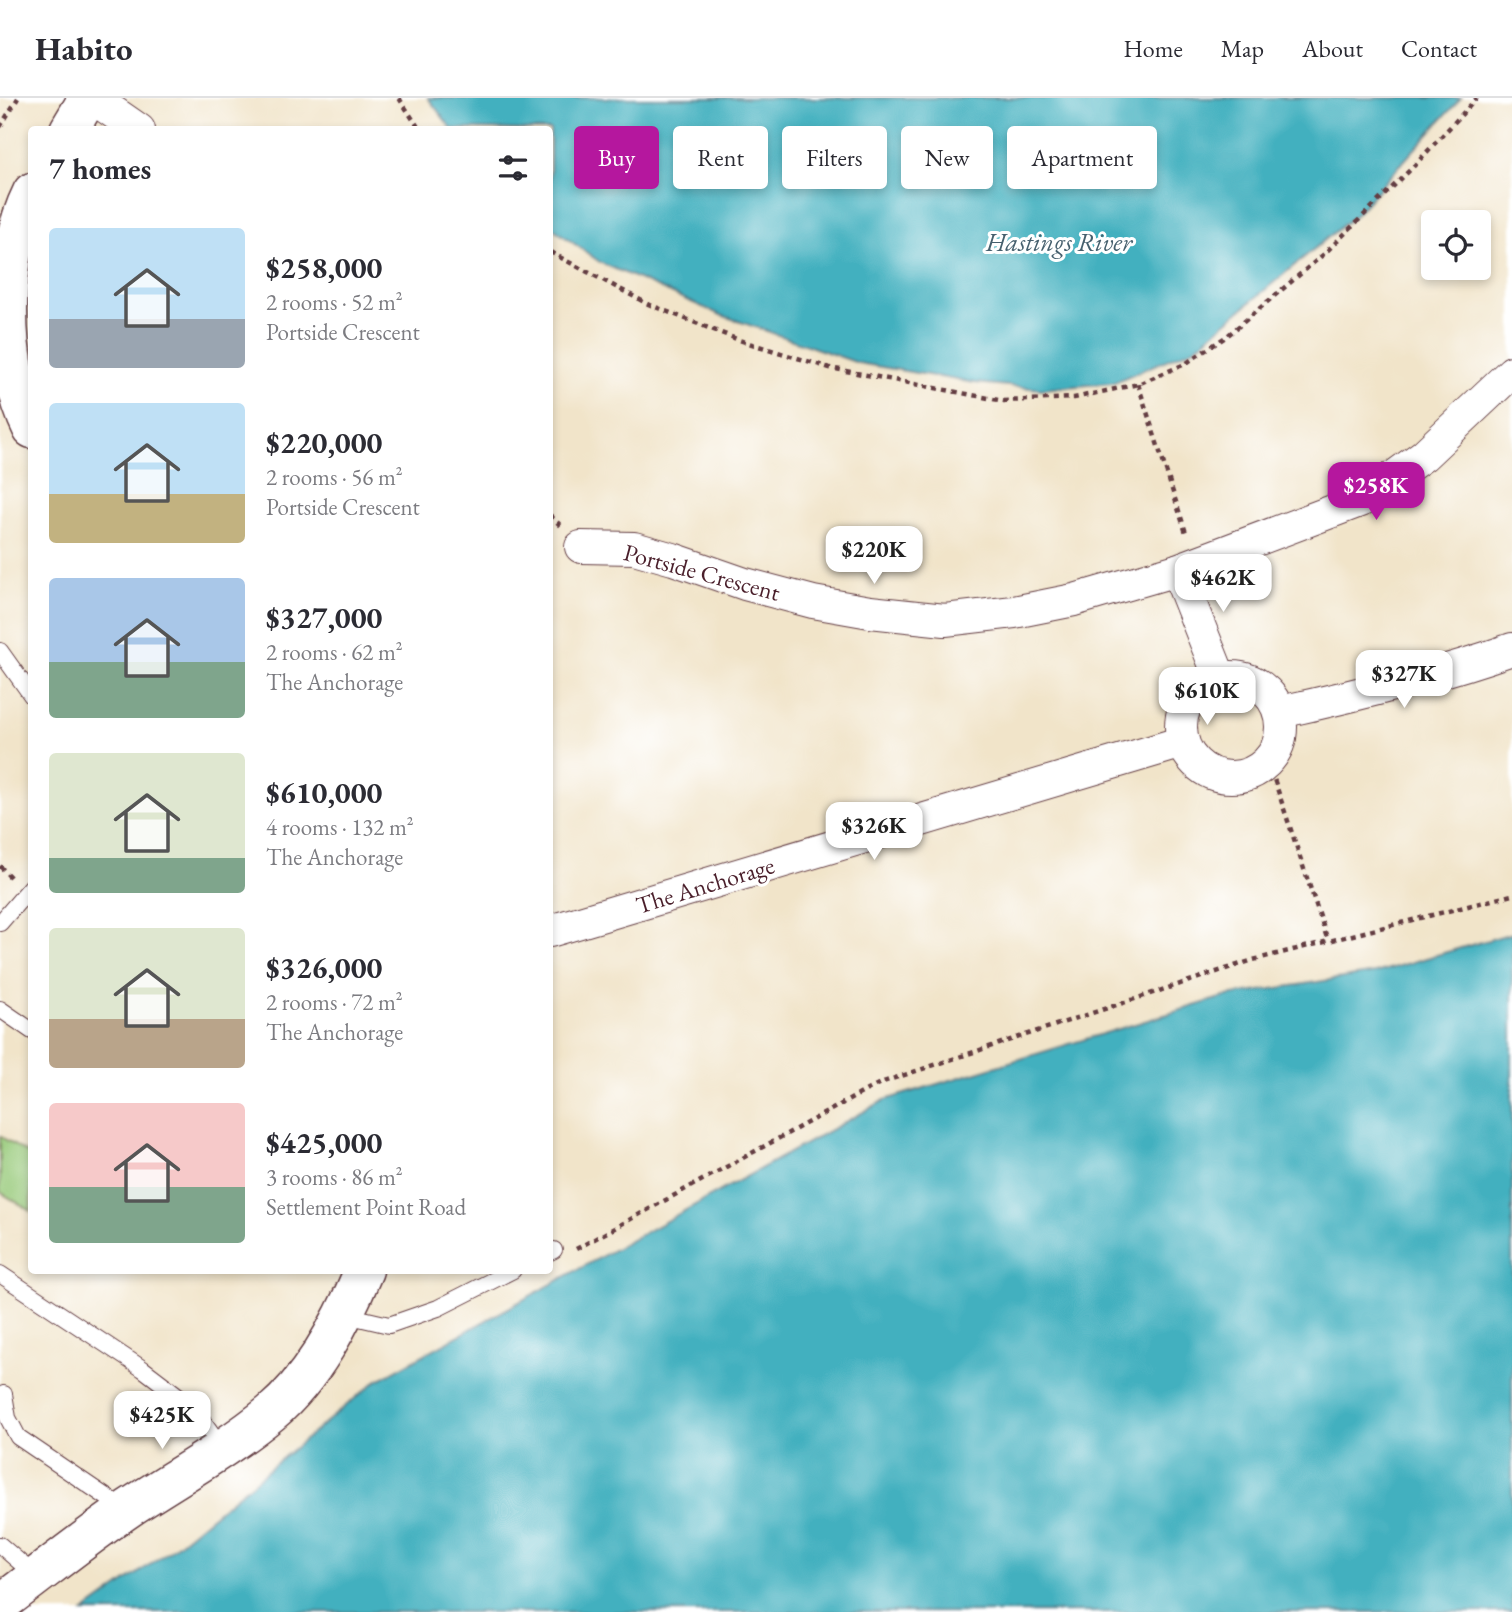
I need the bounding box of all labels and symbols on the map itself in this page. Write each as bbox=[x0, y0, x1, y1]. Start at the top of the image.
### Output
water label: Hastings River bbox=[985, 225, 1133, 259]
pin: $258K bbox=[1327, 462, 1425, 522]
pin: $220K bbox=[825, 526, 923, 586]
street label: Portside Crescent bbox=[620, 536, 784, 608]
pin: $462K bbox=[1174, 554, 1272, 614]
pin: $327K bbox=[1355, 650, 1453, 710]
pin: $610K bbox=[1158, 668, 1256, 727]
pin: $326K bbox=[825, 802, 923, 862]
street label: The Anchorage bbox=[632, 849, 778, 921]
pin: $425K bbox=[113, 1392, 211, 1451]

